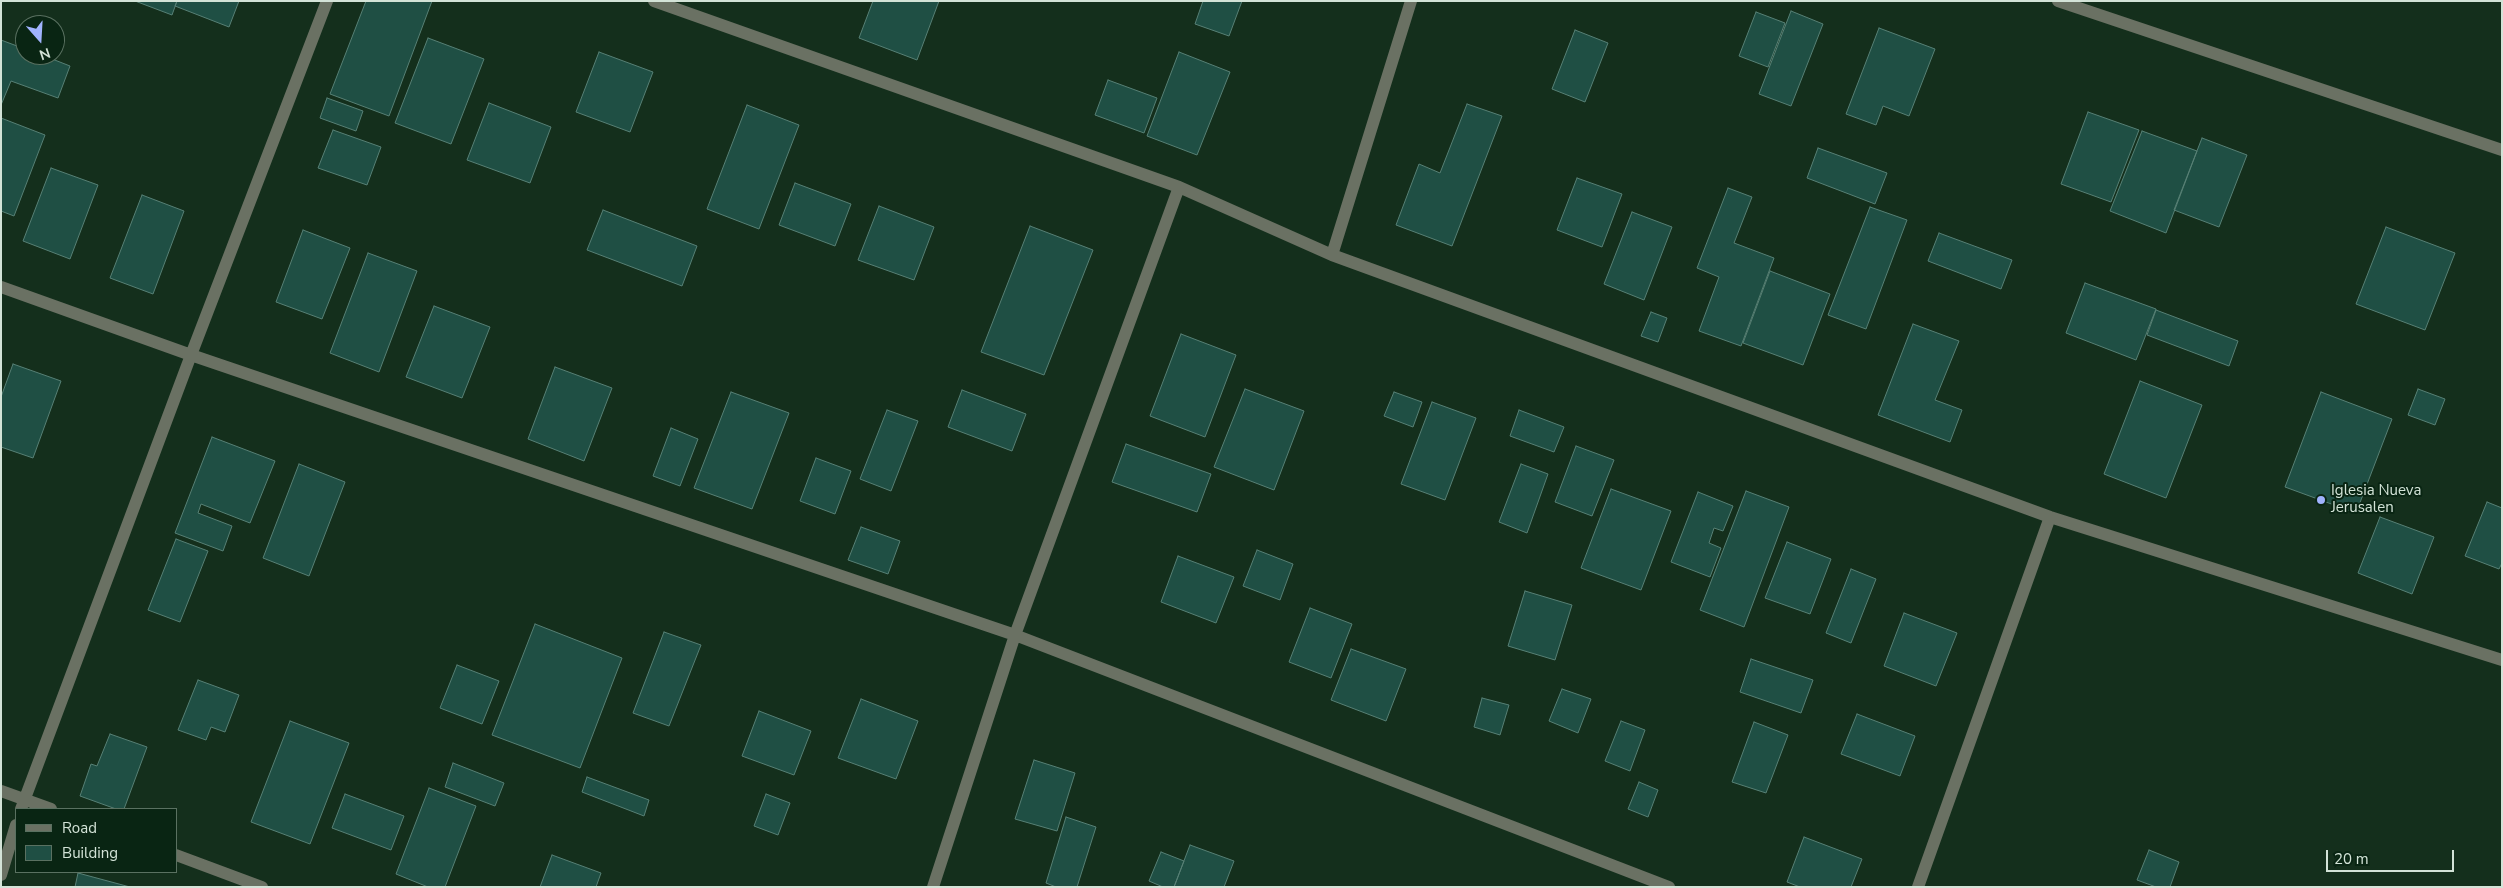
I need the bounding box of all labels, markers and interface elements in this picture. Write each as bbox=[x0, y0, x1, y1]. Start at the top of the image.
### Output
north arrow bbox=[15, 15, 65, 65]
text: N bbox=[37, 43, 53, 64]
place label: Iglesia Nueva Jerusalen bbox=[2331, 482, 2421, 517]
marker: Iglesia Nueva Jerusalen bbox=[2315, 494, 2327, 506]
legend bbox=[15, 808, 178, 873]
text: Road bbox=[62, 818, 97, 838]
scale bar bbox=[2328, 840, 2456, 872]
text: Building bbox=[62, 843, 118, 863]
text: 20 m bbox=[2334, 849, 2369, 869]

